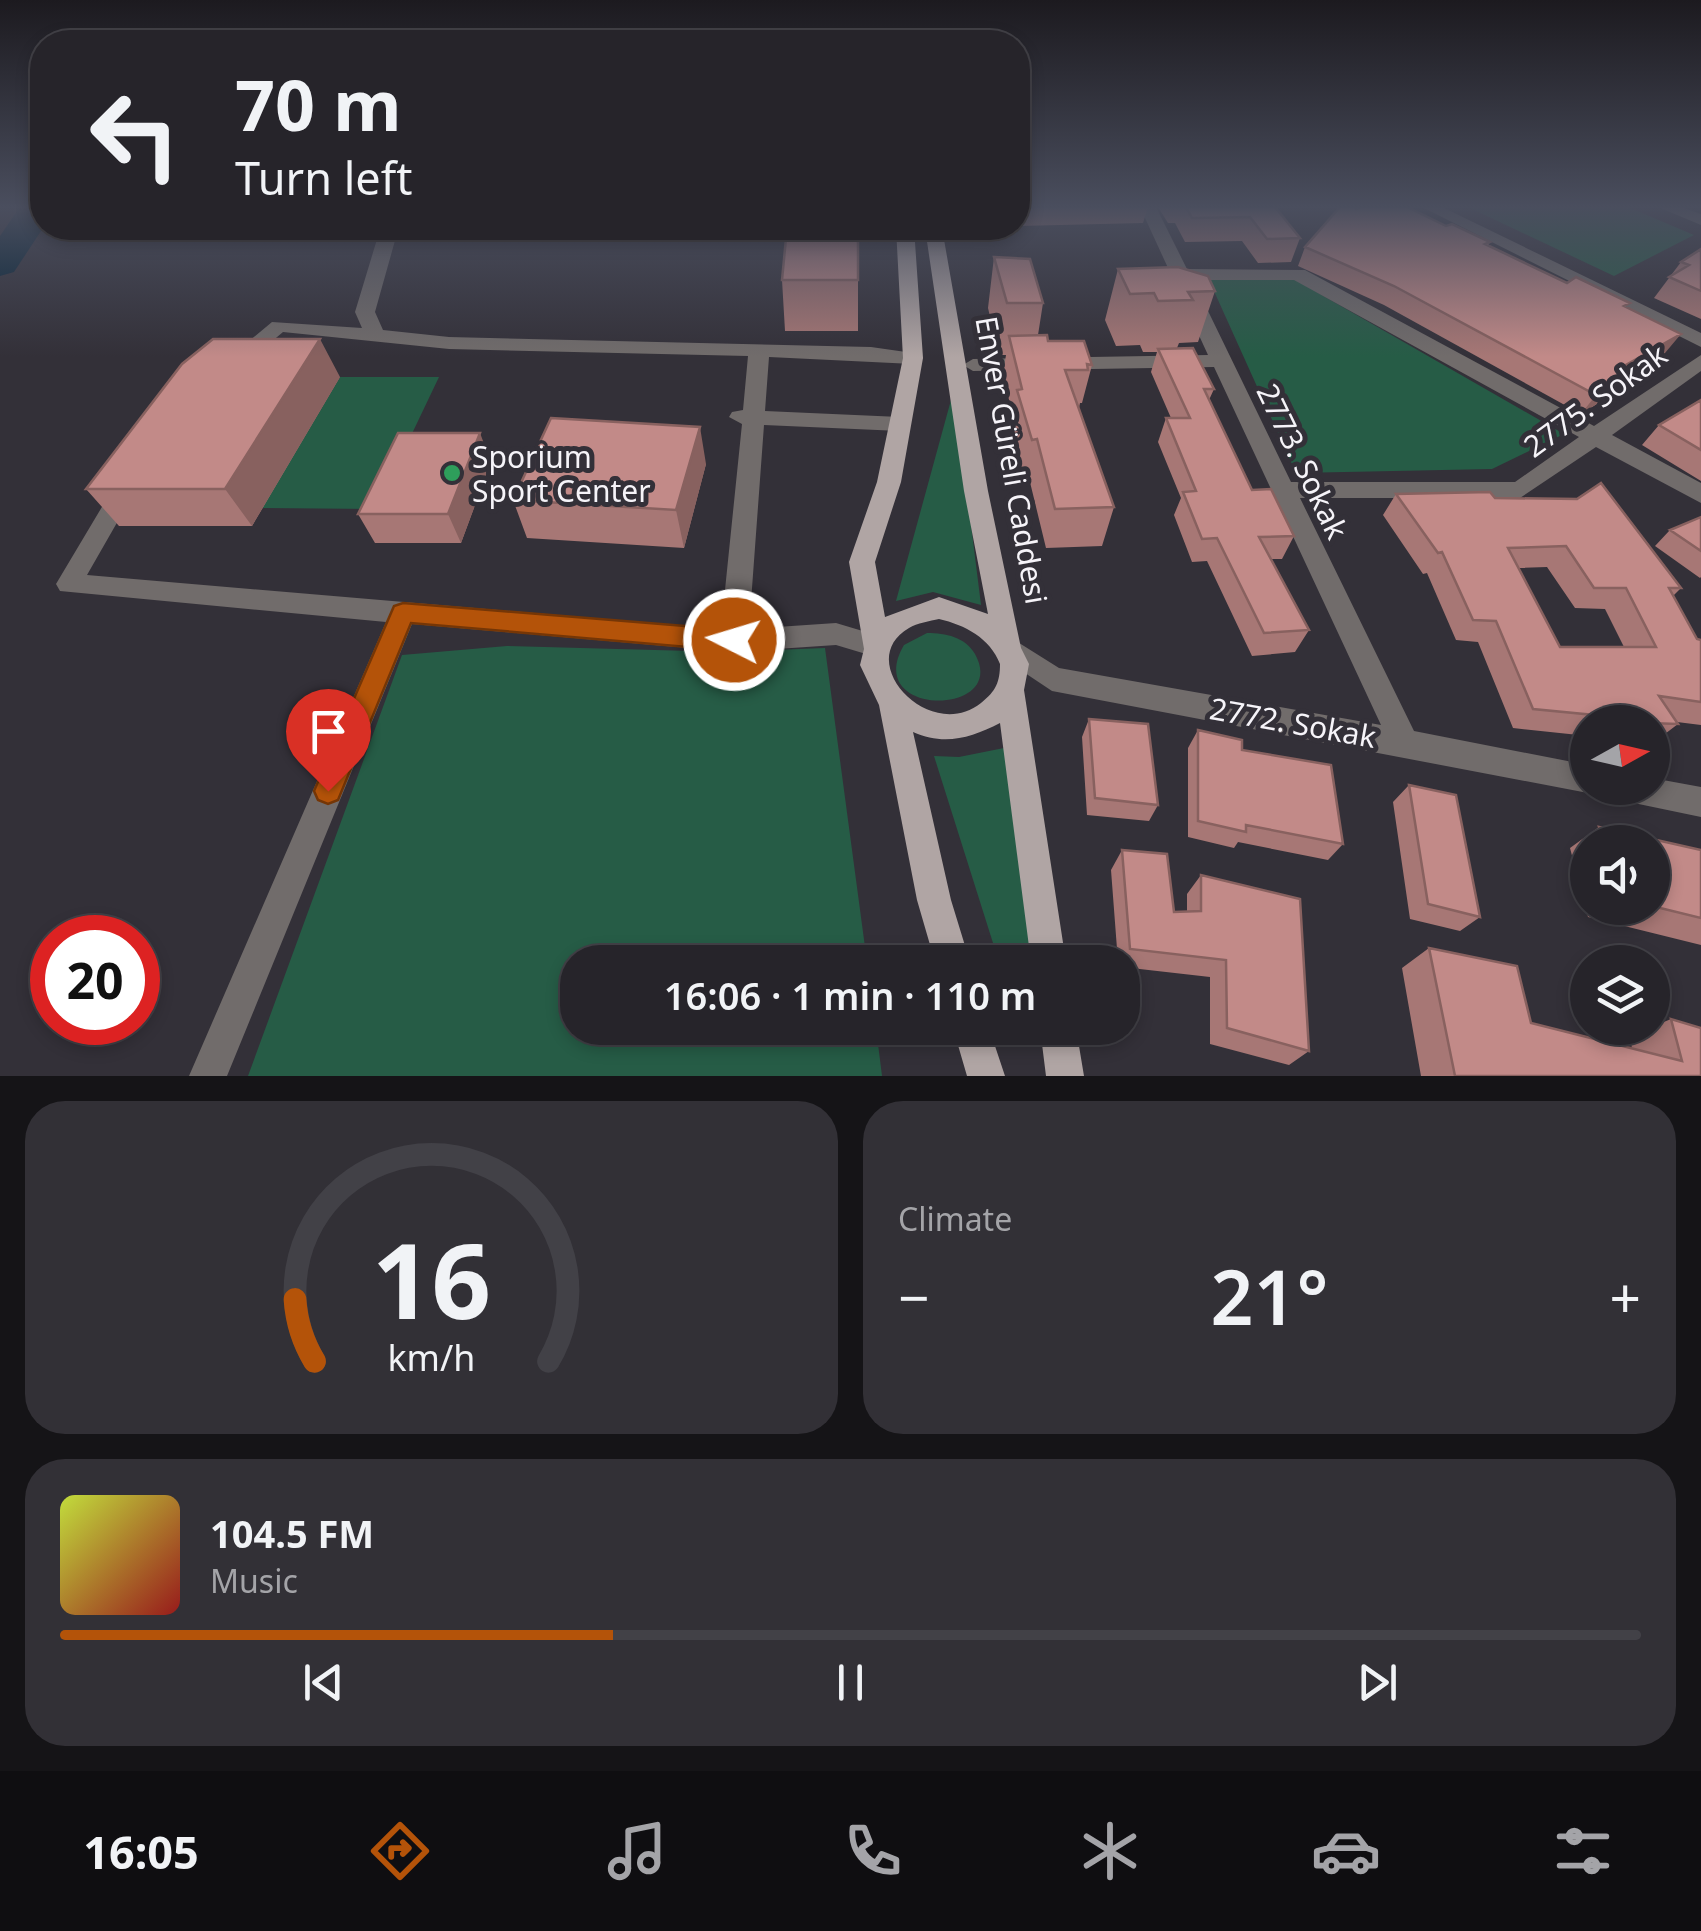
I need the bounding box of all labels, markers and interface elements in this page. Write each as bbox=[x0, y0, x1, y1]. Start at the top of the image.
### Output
text: 70 m bbox=[235, 56, 402, 152]
icon: left bbox=[70, 70, 200, 200]
text: Turn left bbox=[235, 147, 412, 208]
street label: Enver Güreli Caddesi bbox=[966, 313, 1058, 607]
street label: 2775. Sokak bbox=[1515, 334, 1675, 466]
street label: 2773. Sokak bbox=[1248, 377, 1358, 545]
place label: Sporium Sport Center bbox=[472, 436, 651, 511]
marker: Sporium Sport Center bbox=[441, 462, 463, 484]
position arrow bbox=[682, 588, 786, 692]
street label: 2772. Sokak bbox=[1207, 687, 1379, 757]
pin bbox=[286, 689, 371, 792]
icon: arrive bbox=[301, 704, 356, 759]
north arrow bbox=[1570, 705, 1670, 805]
map controls bbox=[1570, 705, 1670, 1045]
button: sound bbox=[1570, 825, 1670, 925]
speed limit sign: 20 bbox=[30, 915, 160, 1045]
button: layers bbox=[1570, 945, 1670, 1045]
text: 16:06 · 1 min · 110 m bbox=[664, 969, 1036, 1021]
text: Climate bbox=[898, 1197, 1012, 1240]
text: 16 bbox=[372, 1208, 491, 1349]
text: 21° bbox=[1211, 1245, 1328, 1347]
text: − bbox=[898, 1259, 929, 1334]
text: + bbox=[1610, 1259, 1641, 1334]
text: km/h bbox=[388, 1333, 475, 1381]
text: 104.5 FM bbox=[210, 1507, 374, 1559]
text: Music bbox=[210, 1559, 298, 1602]
icon: previous bbox=[296, 1655, 351, 1710]
icon: pause bbox=[823, 1655, 878, 1710]
icon: next bbox=[1350, 1655, 1405, 1710]
icon: directions bbox=[365, 1816, 435, 1886]
icon: music bbox=[602, 1816, 672, 1886]
icon: phone bbox=[838, 1816, 908, 1886]
icon: climate bbox=[1075, 1816, 1145, 1886]
icon: car bbox=[1311, 1816, 1381, 1886]
icon: filters bbox=[1548, 1816, 1618, 1886]
text: 16:05 bbox=[83, 1821, 199, 1882]

